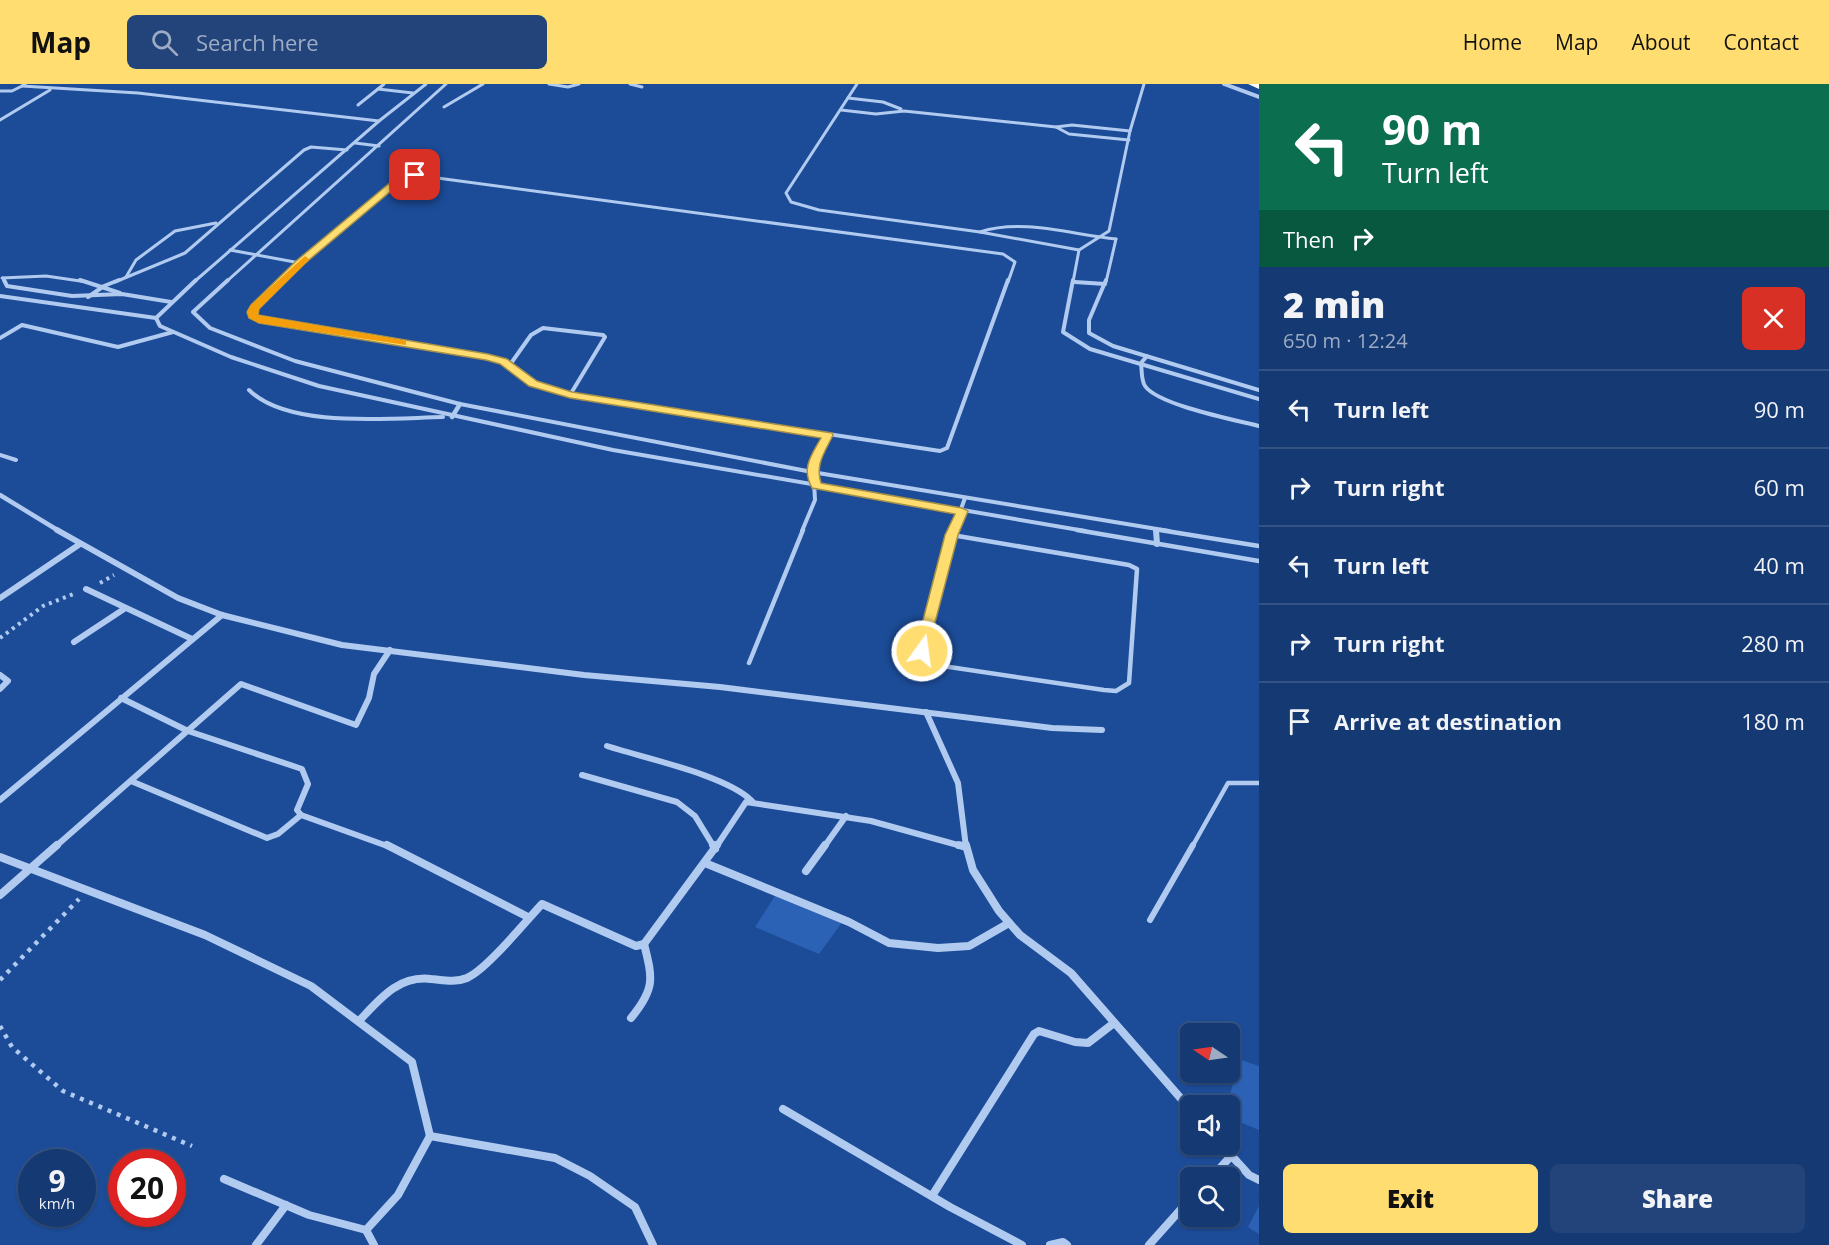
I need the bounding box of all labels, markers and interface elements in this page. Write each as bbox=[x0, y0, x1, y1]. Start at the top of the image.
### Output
search box bbox=[127, 15, 547, 69]
text: Map bbox=[30, 23, 91, 61]
icon: search bbox=[148, 26, 181, 59]
text: Search here bbox=[196, 27, 319, 57]
text: Home bbox=[1463, 28, 1522, 56]
text: Map bbox=[1555, 28, 1598, 56]
text: About bbox=[1631, 28, 1691, 56]
text: Contact bbox=[1724, 28, 1799, 56]
text: 90 m bbox=[1382, 100, 1482, 157]
icon: left bbox=[1283, 108, 1361, 186]
pin bbox=[389, 149, 440, 200]
text: Turn left bbox=[1382, 154, 1489, 191]
icon: arrive bbox=[398, 158, 431, 191]
icon: right bbox=[1346, 222, 1379, 255]
text: Then bbox=[1283, 224, 1334, 254]
text: 2 min bbox=[1283, 280, 1385, 329]
button: close bbox=[1742, 287, 1805, 350]
text: 650 m · 12:24 bbox=[1283, 327, 1408, 354]
icon: left bbox=[1283, 393, 1316, 426]
text: Turn left bbox=[1334, 394, 1429, 424]
text: 90 m bbox=[1754, 394, 1805, 424]
icon: right bbox=[1283, 471, 1316, 504]
text: Turn right bbox=[1334, 472, 1445, 502]
text: 60 m bbox=[1754, 472, 1805, 502]
icon: left bbox=[1283, 549, 1316, 582]
text: Turn left bbox=[1334, 550, 1429, 580]
text: 40 m bbox=[1754, 550, 1805, 580]
position arrow bbox=[890, 619, 954, 683]
icon: right bbox=[1283, 627, 1316, 660]
text: Turn right bbox=[1334, 628, 1445, 658]
text: 280 m bbox=[1741, 628, 1805, 658]
icon: arrive bbox=[1283, 705, 1316, 738]
text: Arrive at destination bbox=[1334, 706, 1562, 736]
text: 180 m bbox=[1741, 706, 1805, 736]
north arrow bbox=[1180, 1023, 1240, 1083]
map controls bbox=[1180, 1023, 1240, 1227]
button: sound bbox=[1180, 1095, 1240, 1155]
speed limit sign: 20 bbox=[108, 1149, 186, 1227]
text: 9 bbox=[48, 1160, 66, 1201]
button: Exit bbox=[1283, 1164, 1538, 1233]
button: Share bbox=[1550, 1164, 1805, 1233]
button: search bbox=[1180, 1167, 1240, 1227]
text: km/h bbox=[39, 1193, 75, 1213]

